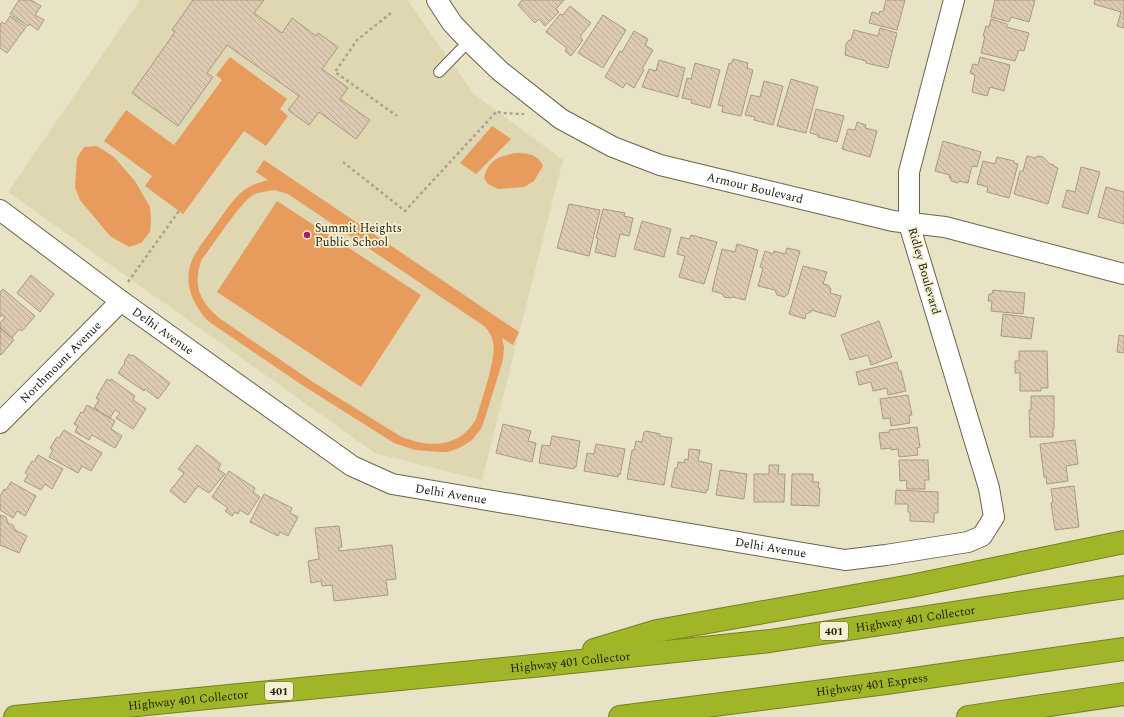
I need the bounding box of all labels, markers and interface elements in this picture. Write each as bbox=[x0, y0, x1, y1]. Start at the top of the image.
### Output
street label: Armour Boulevard bbox=[705, 167, 805, 209]
place label: Summit Heights Public School bbox=[315, 219, 402, 252]
street label: Ridley Boulevard bbox=[902, 225, 946, 317]
marker: Summit Heights Public School bbox=[302, 230, 312, 240]
street label: Delhi Avenue bbox=[128, 302, 198, 360]
street label: Northmount Avenue bbox=[15, 316, 106, 408]
street label: Delhi Avenue bbox=[414, 479, 488, 509]
street label: Delhi Avenue bbox=[733, 532, 808, 563]
street label: Highway 401 Collector bbox=[854, 600, 977, 637]
road number: 401 bbox=[820, 622, 848, 640]
street label: Highway 401 Collector bbox=[509, 646, 632, 678]
street label: Highway 401 Express bbox=[815, 668, 929, 701]
road number: 401 bbox=[265, 682, 293, 700]
street label: Highway 401 Collector bbox=[127, 685, 249, 715]

